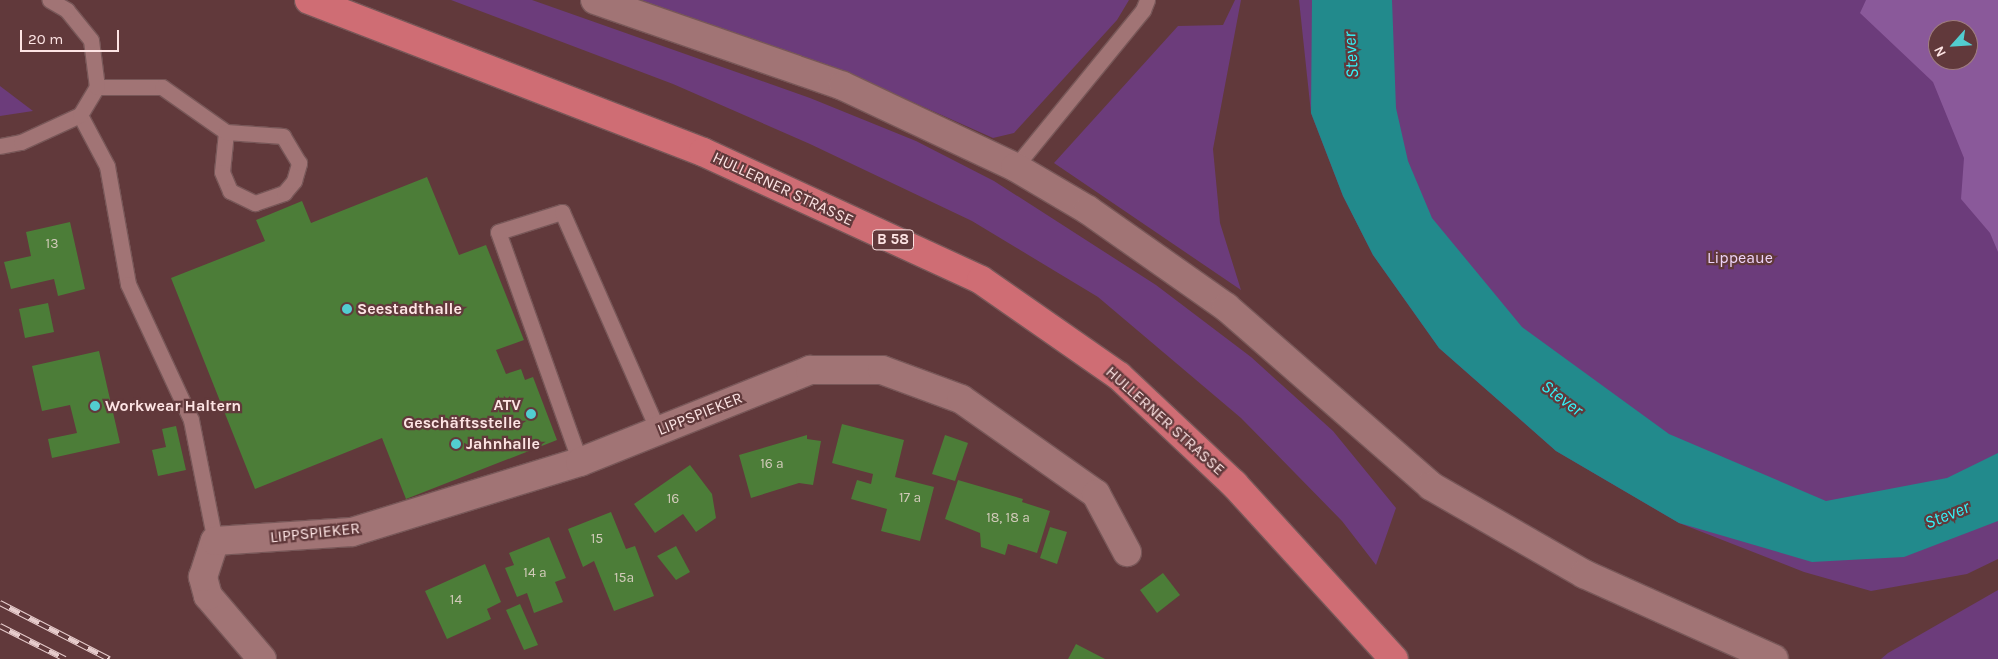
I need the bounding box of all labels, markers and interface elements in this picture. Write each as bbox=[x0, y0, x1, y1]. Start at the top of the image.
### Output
scale bar bbox=[22, 20, 121, 52]
north arrow bbox=[1928, 20, 1978, 70]
text: 20 m bbox=[28, 30, 63, 48]
water label: Stever bbox=[1339, 31, 1363, 79]
text: N bbox=[1930, 43, 1950, 60]
street label: HULLERNER STRASSE bbox=[709, 148, 857, 230]
road number: B 58 bbox=[872, 228, 914, 252]
house number: 13 bbox=[46, 236, 58, 252]
park label: Lippeaue bbox=[1707, 248, 1773, 268]
place label: Seestadthalle bbox=[357, 299, 462, 319]
marker: Seestadthalle bbox=[341, 303, 353, 315]
street label: HULLERNER STRASSE bbox=[1102, 363, 1228, 479]
water label: Stever bbox=[1537, 375, 1587, 421]
street label: LIPPSPIEKER bbox=[655, 388, 745, 440]
place label: ATV Geschäftsstelle bbox=[403, 395, 521, 433]
place label: Workwear Haltern bbox=[105, 396, 241, 416]
marker: Workwear Haltern bbox=[89, 400, 101, 412]
marker: ATV Geschäftsstelle bbox=[525, 408, 537, 420]
place label: Jahnhalle bbox=[466, 434, 540, 454]
marker: Jahnhalle bbox=[450, 438, 462, 450]
house number: 16 a bbox=[760, 456, 784, 472]
house number: 17 a bbox=[899, 490, 921, 506]
house number: 16 bbox=[667, 491, 679, 507]
water label: Stever bbox=[1921, 496, 1973, 534]
house number: 18, 18 a bbox=[986, 510, 1030, 526]
street label: LIPPSPIEKER bbox=[269, 519, 361, 547]
house number: 15 bbox=[591, 531, 603, 547]
house number: 14 a bbox=[523, 565, 547, 581]
house number: 15a bbox=[614, 570, 634, 586]
house number: 14 bbox=[450, 592, 462, 608]

